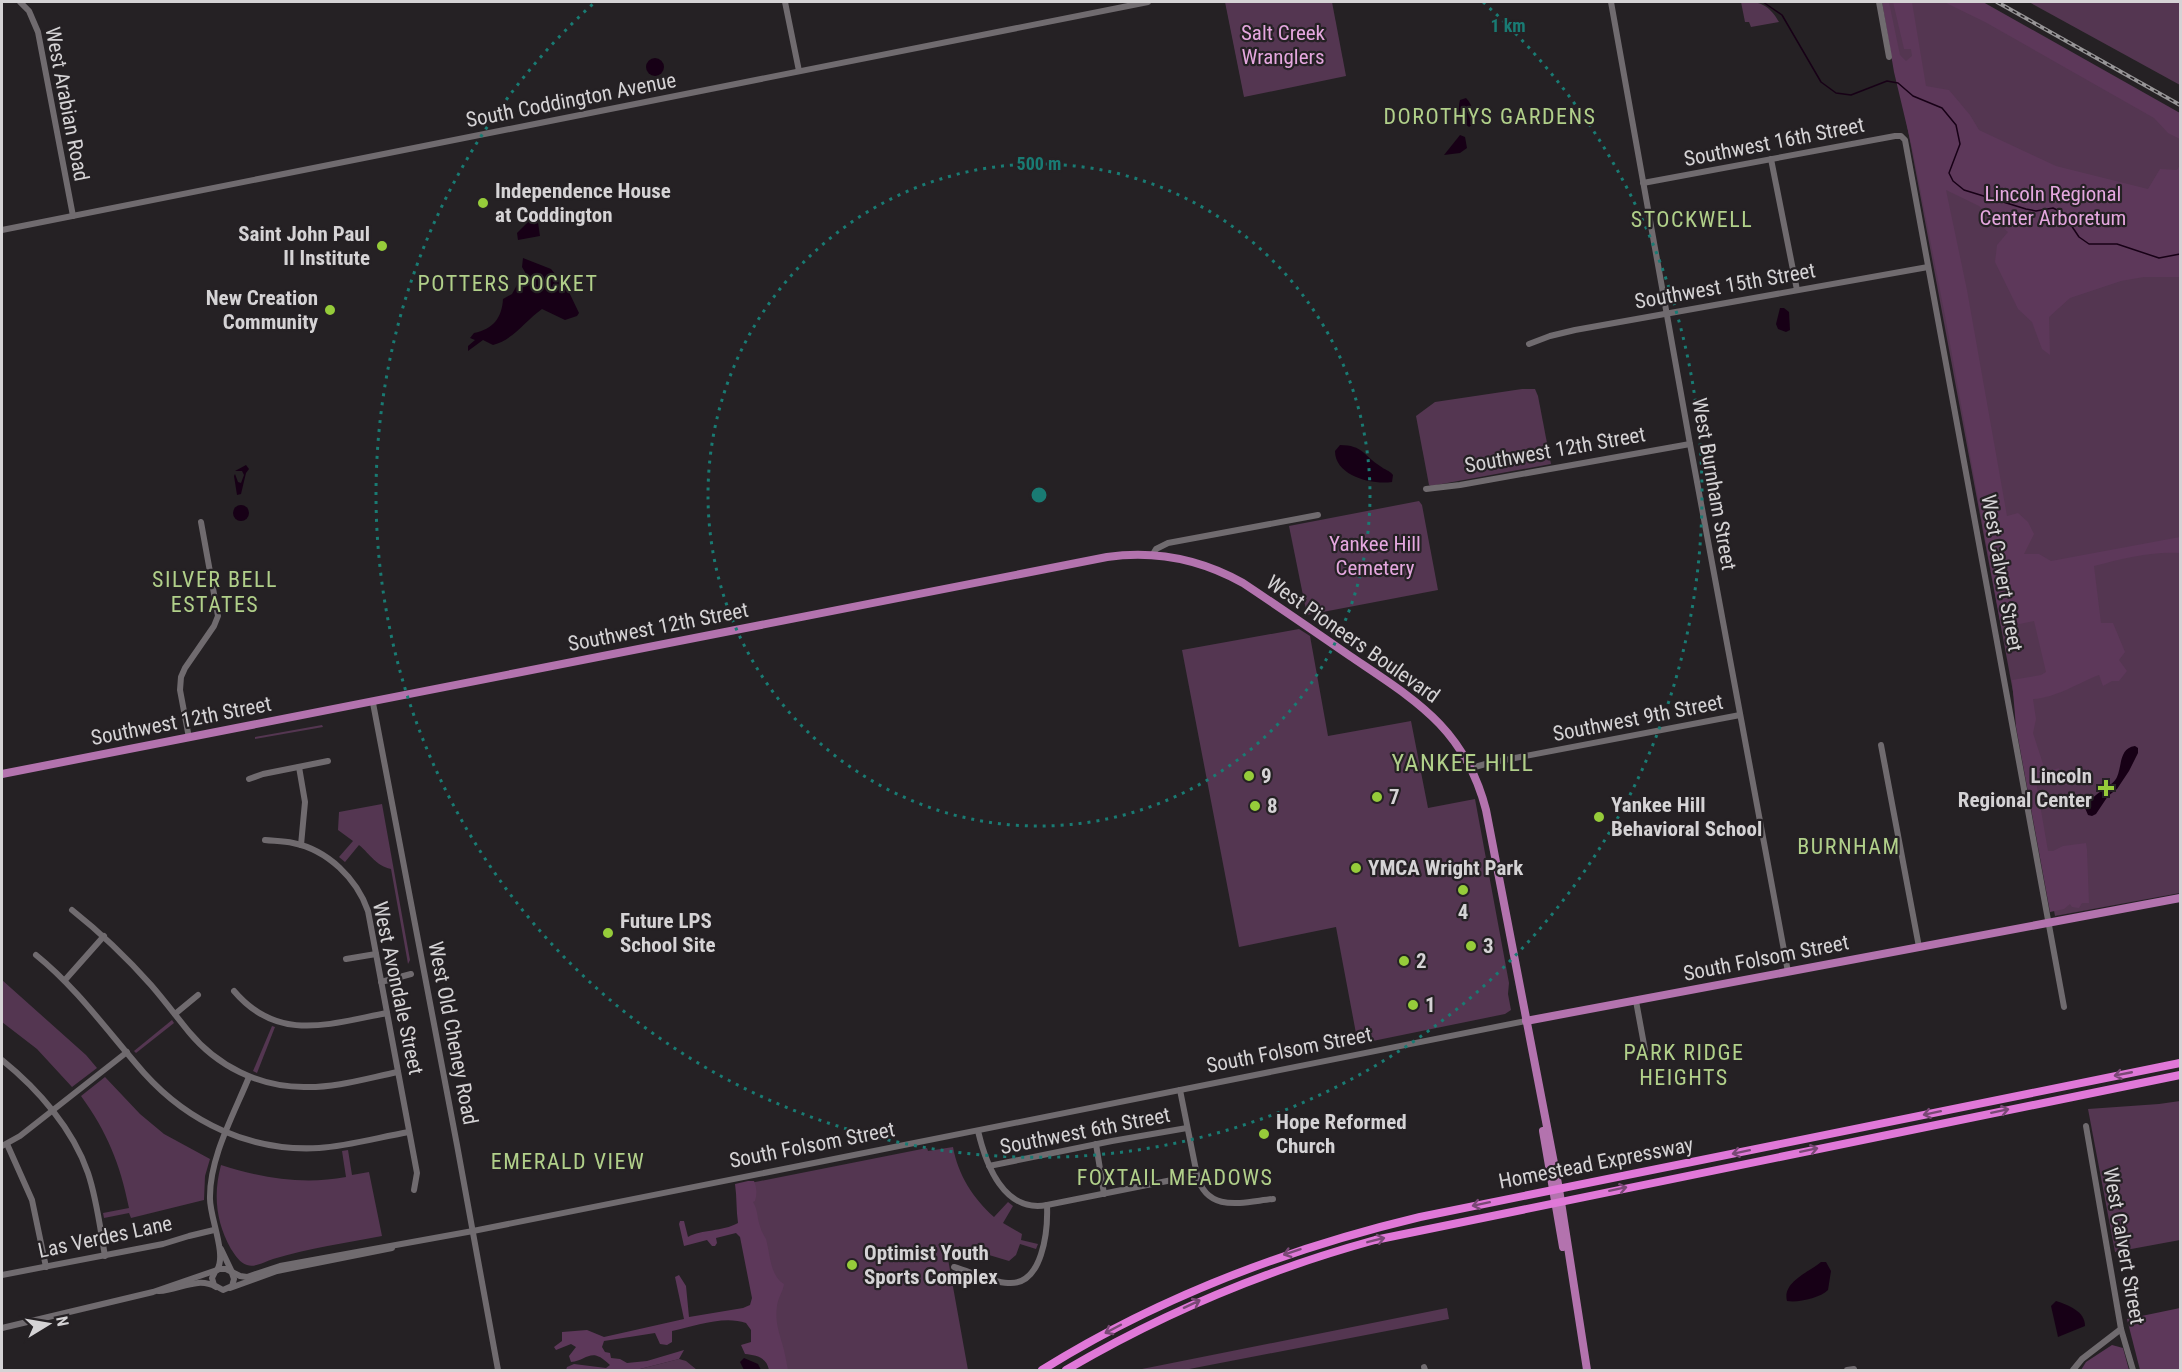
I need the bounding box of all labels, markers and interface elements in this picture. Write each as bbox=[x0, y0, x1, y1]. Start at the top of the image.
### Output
text: 1 km bbox=[1490, 15, 1526, 36]
park label: Salt Creek Wranglers bbox=[1241, 21, 1326, 69]
street label: West Arabian Road bbox=[40, 25, 94, 183]
street label: South Coddington Avenue bbox=[464, 68, 678, 132]
district label: DOROTHYS GARDENS bbox=[1384, 104, 1596, 129]
street label: Southwest 16th Street bbox=[1682, 113, 1866, 171]
text: 500 m bbox=[1017, 153, 1061, 174]
place label: Independence House at Coddington bbox=[495, 179, 671, 227]
park label: Lincoln Regional Center Arboretum bbox=[1980, 182, 2126, 230]
marker: Independence House at Coddington bbox=[476, 196, 490, 210]
district label: STOCKWELL bbox=[1631, 207, 1753, 232]
place label: Saint John Paul II Institute bbox=[238, 222, 370, 270]
marker: Saint John Paul II Institute bbox=[375, 239, 389, 253]
street label: Southwest 15th Street bbox=[1633, 258, 1817, 314]
district label: POTTERS POCKET bbox=[418, 271, 598, 296]
place label: New Creation Community bbox=[206, 286, 319, 334]
marker: New Creation Community bbox=[323, 303, 337, 317]
street label: West Burnham Street bbox=[1687, 396, 1741, 572]
street label: Southwest 12th Street bbox=[1463, 422, 1647, 478]
centre of rings bbox=[1029, 485, 1049, 505]
street label: West Calvert Street bbox=[1976, 493, 2028, 653]
park label: Yankee Hill Cemetery bbox=[1329, 532, 1421, 580]
district label: SILVER BELL ESTATES bbox=[152, 567, 278, 617]
street label: West Pioneers Boulevard bbox=[1262, 570, 1444, 708]
street label: Southwest 12th Street bbox=[566, 598, 750, 656]
street label: Southwest 9th Street bbox=[1551, 690, 1725, 746]
street label: Southwest 12th Street bbox=[89, 692, 273, 750]
district label: YANKEE HILL bbox=[1392, 749, 1534, 777]
place label: 9 bbox=[1261, 764, 1272, 788]
place label: Lincoln Regional Center bbox=[1958, 764, 2092, 812]
marker: 9 bbox=[1242, 769, 1256, 783]
marker: Lincoln Regional Center bbox=[2097, 779, 2115, 797]
place label: 7 bbox=[1389, 785, 1400, 809]
marker: 7 bbox=[1370, 790, 1384, 804]
place label: Yankee Hill Behavioral School bbox=[1611, 793, 1762, 841]
place label: 8 bbox=[1267, 794, 1278, 818]
marker: 8 bbox=[1248, 799, 1262, 813]
marker: Yankee Hill Behavioral School bbox=[1592, 810, 1606, 824]
district label: BURNHAM bbox=[1797, 834, 1901, 859]
place label: YMCA Wright Park bbox=[1368, 856, 1524, 880]
marker: YMCA Wright Park bbox=[1349, 861, 1363, 875]
marker: 4 bbox=[1456, 883, 1470, 897]
street label: West Avondale Street bbox=[368, 899, 428, 1077]
place label: 4 bbox=[1458, 900, 1468, 924]
place label: Future LPS School Site bbox=[620, 909, 715, 957]
marker: Future LPS School Site bbox=[601, 926, 615, 940]
street label: South Folsom Street bbox=[1681, 930, 1851, 986]
place label: 3 bbox=[1483, 934, 1494, 958]
street label: West Old Cheney Road bbox=[423, 939, 483, 1127]
marker: 3 bbox=[1464, 939, 1478, 953]
place label: 2 bbox=[1416, 949, 1427, 973]
marker: 2 bbox=[1397, 954, 1411, 968]
place label: 1 bbox=[1425, 993, 1436, 1017]
marker: 1 bbox=[1406, 998, 1420, 1012]
street label: South Folsom Street bbox=[1204, 1022, 1374, 1078]
district label: PARK RIDGE HEIGHTS bbox=[1624, 1040, 1744, 1090]
one-way arrow bbox=[2114, 1069, 2133, 1080]
street label: Southwest 6th Street bbox=[998, 1103, 1172, 1159]
one-way arrow bbox=[1990, 1105, 2009, 1116]
one-way arrow bbox=[1923, 1107, 1942, 1119]
place label: Hope Reformed Church bbox=[1276, 1110, 1407, 1158]
street label: South Folsom Street bbox=[727, 1117, 897, 1173]
marker: Hope Reformed Church bbox=[1257, 1127, 1271, 1141]
street label: Homestead Expressway bbox=[1497, 1132, 1696, 1194]
one-way arrow bbox=[1799, 1144, 1818, 1155]
one-way arrow bbox=[1732, 1147, 1751, 1158]
district label: EMERALD VIEW bbox=[491, 1149, 645, 1174]
district label: FOXTAIL MEADOWS bbox=[1077, 1165, 1273, 1190]
street label: West Calvert Street bbox=[2098, 1166, 2150, 1326]
one-way arrow bbox=[1608, 1183, 1627, 1194]
one-way arrow bbox=[1472, 1199, 1491, 1211]
street label: Las Verdes Lane bbox=[36, 1211, 174, 1263]
one-way arrow bbox=[1366, 1234, 1385, 1245]
place label: Optimist Youth Sports Complex bbox=[864, 1241, 998, 1289]
one-way arrow bbox=[1283, 1247, 1302, 1258]
marker: Optimist Youth Sports Complex bbox=[845, 1258, 859, 1272]
north arrow bbox=[18, 1294, 78, 1354]
one-way arrow bbox=[1182, 1298, 1200, 1310]
text: N bbox=[52, 1315, 72, 1328]
one-way arrow bbox=[1105, 1324, 1123, 1335]

